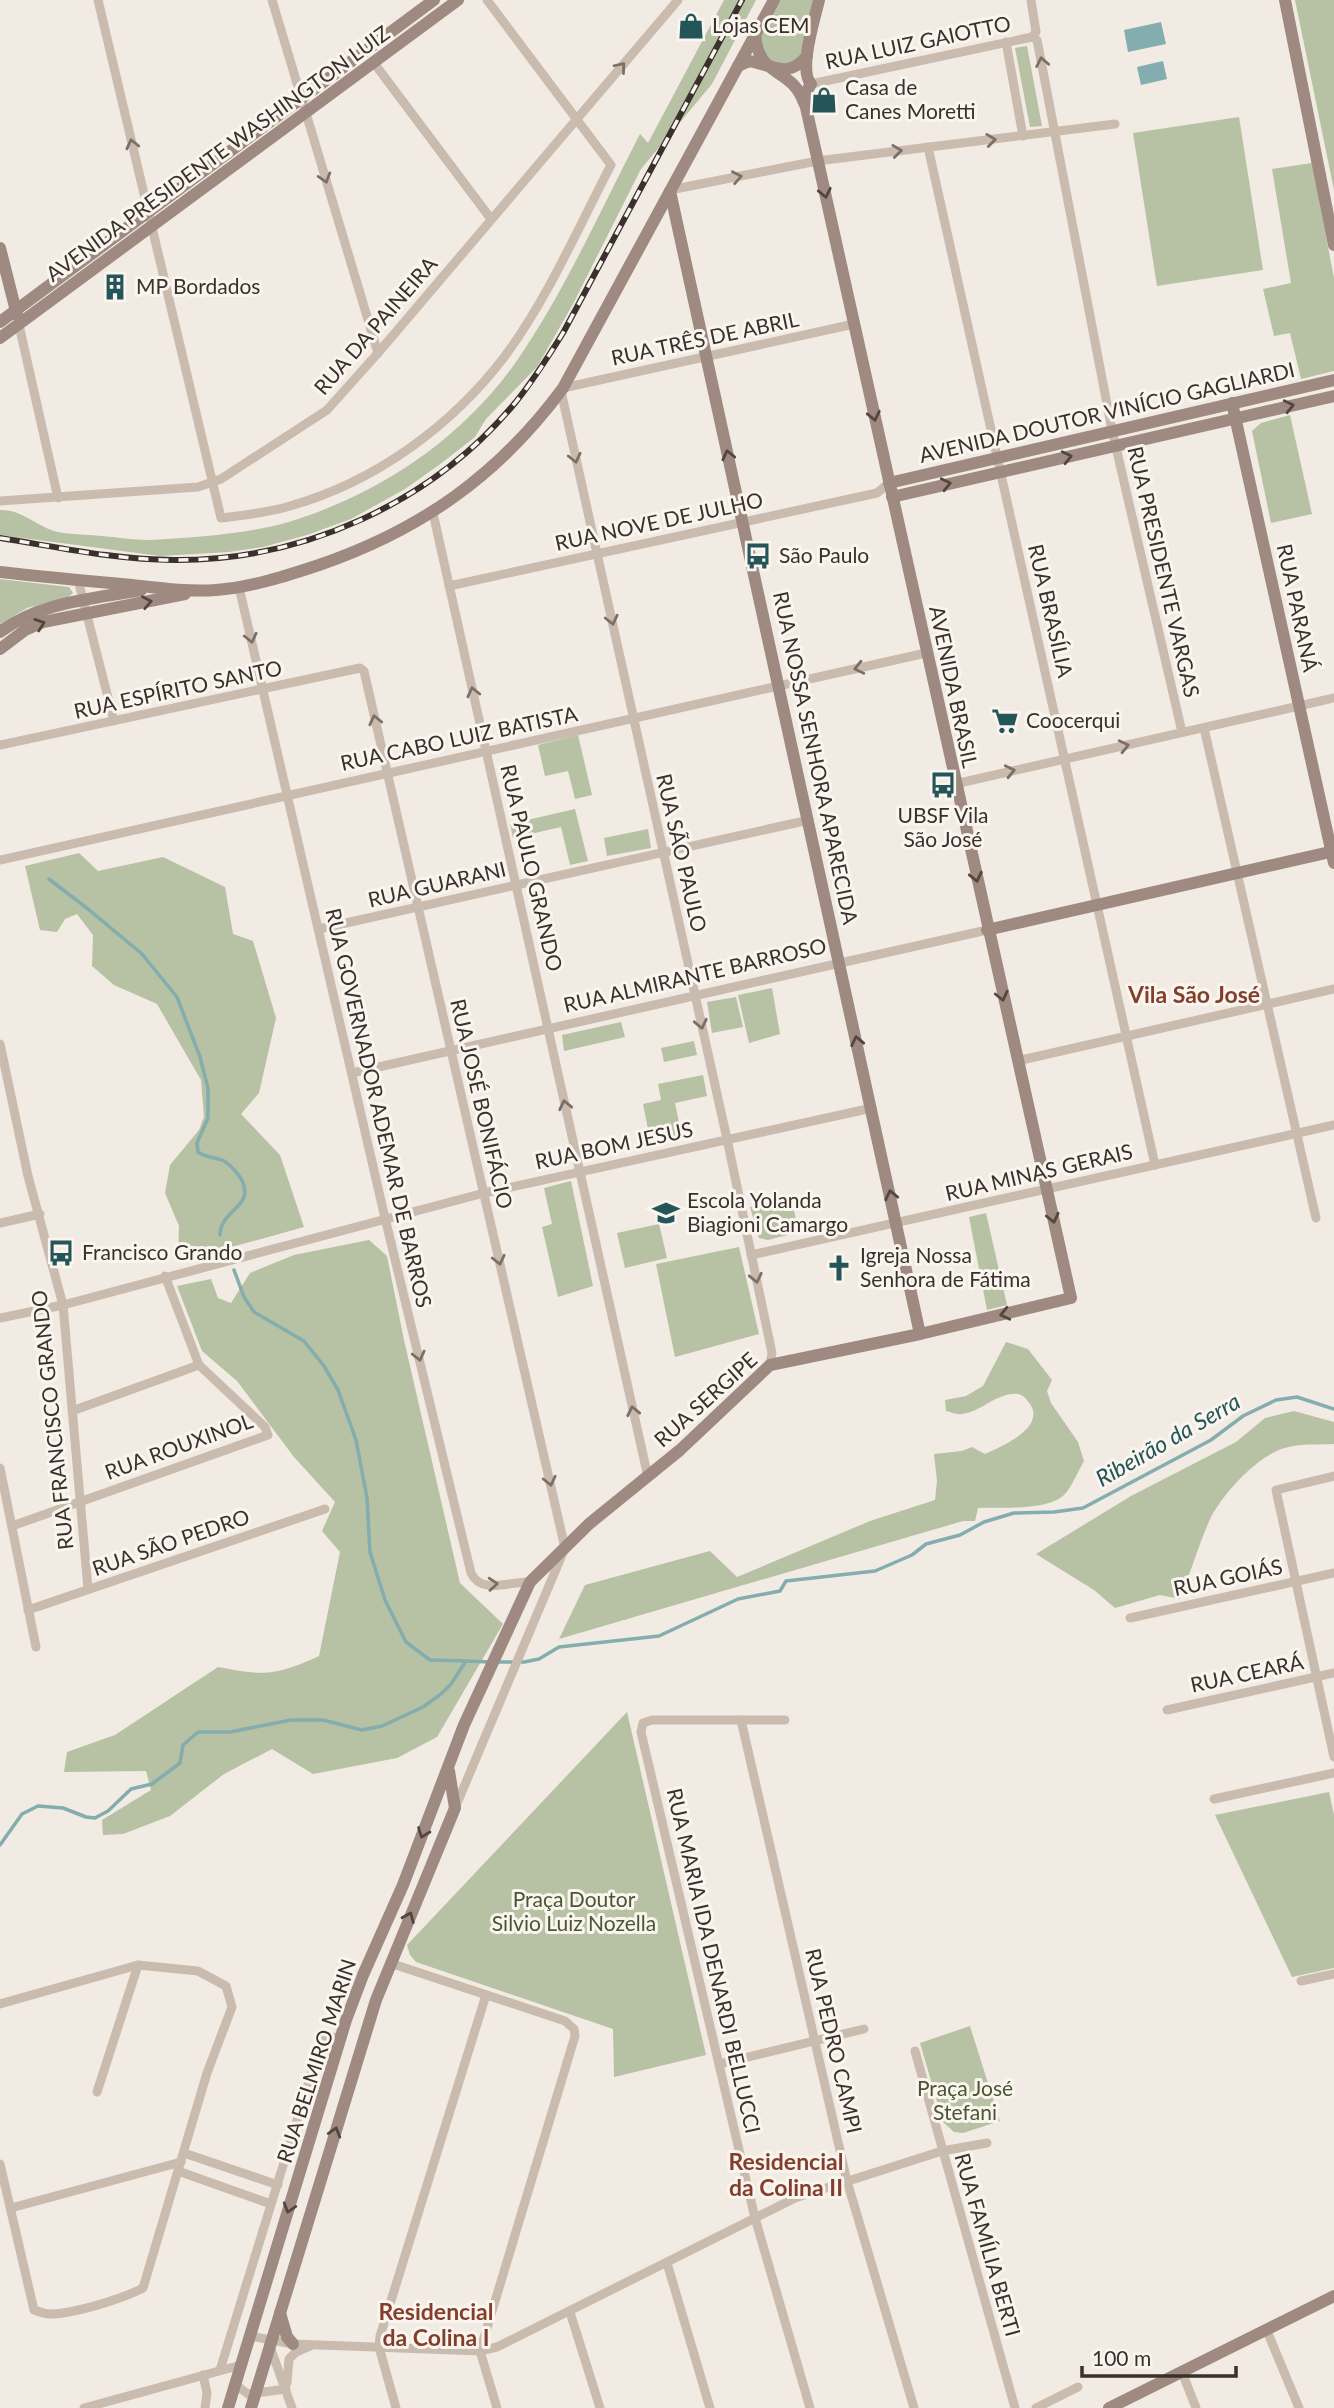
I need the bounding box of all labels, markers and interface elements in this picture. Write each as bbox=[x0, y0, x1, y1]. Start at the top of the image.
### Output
street label: RUA LUIZ GAIOTTO bbox=[823, 10, 1013, 73]
shop icon: Lojas CEM bbox=[676, 11, 706, 41]
place label: Lojas CEM bbox=[712, 12, 810, 37]
street label: AVENIDA PRESIDENTE WASHINGTON LUIZ bbox=[40, 20, 394, 286]
one-way arrow bbox=[1035, 56, 1050, 68]
one-way arrow bbox=[613, 62, 625, 75]
place label: Casa de Canes Moretti bbox=[845, 74, 976, 123]
shop icon: Casa de Canes Moretti bbox=[809, 85, 839, 115]
one-way arrow bbox=[985, 132, 997, 147]
one-way arrow bbox=[126, 138, 140, 150]
one-way arrow bbox=[891, 144, 903, 159]
one-way arrow bbox=[731, 170, 743, 185]
one-way arrow bbox=[317, 172, 332, 184]
one-way arrow bbox=[816, 187, 831, 199]
street label: RUA DA PAINEIRA bbox=[308, 250, 442, 399]
building icon: MP Bordados bbox=[100, 272, 130, 302]
place label: MP Bordados bbox=[136, 273, 260, 298]
street label: RUA TRÊS DE ABRIL bbox=[609, 305, 801, 370]
street label: AVENIDA DOUTOR VINÍCIO GAGLIARDI bbox=[916, 356, 1297, 467]
one-way arrow bbox=[1283, 400, 1295, 415]
one-way arrow bbox=[865, 410, 880, 422]
street label: RUA PRESIDENTE VARGAS bbox=[1123, 444, 1206, 700]
one-way arrow bbox=[722, 449, 737, 461]
one-way arrow bbox=[1061, 451, 1073, 465]
one-way arrow bbox=[567, 452, 582, 464]
one-way arrow bbox=[940, 478, 952, 493]
street label: RUA NOVE DE JULHO bbox=[552, 486, 765, 555]
bus stop icon: São Paulo bbox=[743, 541, 773, 571]
street label: RUA PARANÁ bbox=[1273, 541, 1324, 675]
place label: São Paulo bbox=[779, 542, 869, 567]
street label: RUA BRASÍLIA bbox=[1024, 542, 1079, 681]
street label: RUA NOSSA SENHORA APARECIDA bbox=[769, 589, 864, 927]
one-way arrow bbox=[141, 595, 153, 610]
street label: AVENIDA BRASIL bbox=[925, 603, 984, 770]
one-way arrow bbox=[603, 614, 618, 626]
one-way arrow bbox=[34, 618, 46, 632]
one-way arrow bbox=[243, 632, 257, 644]
street label: RUA ESPÍRITO SANTO bbox=[71, 654, 284, 723]
one-way arrow bbox=[853, 659, 865, 674]
one-way arrow bbox=[466, 686, 481, 698]
street label: RUA CABO LUIZ BATISTA bbox=[338, 700, 580, 775]
supermarket icon: Coocerqui bbox=[990, 706, 1020, 736]
place label: Coocerqui bbox=[1026, 707, 1120, 732]
one-way arrow bbox=[369, 714, 384, 726]
one-way arrow bbox=[1117, 739, 1129, 754]
street label: RUA PAULO GRANDO bbox=[496, 762, 568, 974]
one-way arrow bbox=[1004, 765, 1016, 780]
bus stop icon: UBSF Vila São José bbox=[928, 770, 958, 800]
street label: RUA SÃO PAULO bbox=[652, 771, 713, 934]
place label: UBSF Vila São José bbox=[897, 802, 989, 851]
street label: RUA GUARANI bbox=[365, 855, 508, 912]
one-way arrow bbox=[967, 871, 982, 883]
street label: RUA GOVERNADOR ADEMAR DE BARROS bbox=[321, 906, 438, 1310]
street label: RUA ALMIRANTE BARROSO bbox=[561, 932, 828, 1017]
district label: Vila São José bbox=[1127, 980, 1260, 1008]
one-way arrow bbox=[994, 990, 1009, 1002]
street label: RUA JOSÉ BONIFÁCIO bbox=[446, 996, 519, 1211]
one-way arrow bbox=[693, 1018, 708, 1030]
one-way arrow bbox=[851, 1035, 866, 1047]
one-way arrow bbox=[559, 1099, 574, 1111]
street label: RUA BOM JESUS bbox=[532, 1116, 695, 1173]
street label: RUA MINAS GERAIS bbox=[943, 1138, 1135, 1205]
place label: Escola Yolanda Biagioni Camargo bbox=[687, 1187, 848, 1236]
one-way arrow bbox=[884, 1189, 899, 1201]
school or university icon: Escola Yolanda Biagioni Camargo bbox=[651, 1198, 681, 1228]
one-way arrow bbox=[1045, 1212, 1059, 1224]
bus stop icon: Francisco Grando bbox=[46, 1238, 76, 1268]
place label: Francisco Grando bbox=[82, 1239, 242, 1264]
place label: Igreja Nossa Senhora de Fátima bbox=[860, 1242, 1031, 1291]
one-way arrow bbox=[491, 1253, 505, 1265]
church icon: Igreja Nossa Senhora de Fátima bbox=[824, 1253, 854, 1283]
one-way arrow bbox=[748, 1272, 762, 1284]
street label: RUA FRANCISCO GRANDO bbox=[25, 1289, 78, 1551]
one-way arrow bbox=[999, 1306, 1011, 1320]
street label: RUA SERGIPE bbox=[648, 1346, 762, 1452]
one-way arrow bbox=[410, 1350, 425, 1362]
water label: Ribeirão da Serra bbox=[1090, 1386, 1245, 1492]
one-way arrow bbox=[627, 1405, 641, 1417]
street label: RUA ROUXINOL bbox=[101, 1407, 256, 1484]
one-way arrow bbox=[542, 1475, 556, 1487]
street label: RUA SÃO PEDRO bbox=[89, 1503, 252, 1580]
street label: RUA GOIÁS bbox=[1171, 1553, 1284, 1600]
one-way arrow bbox=[488, 1577, 499, 1592]
street label: RUA CEARÁ bbox=[1188, 1648, 1306, 1697]
street label: RUA MARIA IDA DENARDI BELLUCCI bbox=[663, 1786, 766, 2136]
one-way arrow bbox=[418, 1827, 432, 1839]
park label: Praça Doutor Silvio Luiz Nozella bbox=[492, 1886, 656, 1935]
one-way arrow bbox=[401, 1912, 415, 1924]
street label: RUA PEDRO CAMPI bbox=[801, 1946, 868, 2136]
street label: RUA BELMIRO MARIN bbox=[271, 1955, 360, 2166]
park label: Praça José Stefani bbox=[917, 2075, 1013, 2124]
one-way arrow bbox=[326, 2126, 341, 2138]
district label: Residencial da Colina II bbox=[729, 2147, 843, 2201]
street label: RUA FAMÍLIA BERTI bbox=[950, 2150, 1027, 2339]
one-way arrow bbox=[282, 2202, 297, 2214]
district label: Residencial da Colina I bbox=[379, 2297, 493, 2351]
scale bar bbox=[1082, 2334, 1236, 2378]
text: 100 m bbox=[1092, 2345, 1151, 2370]

